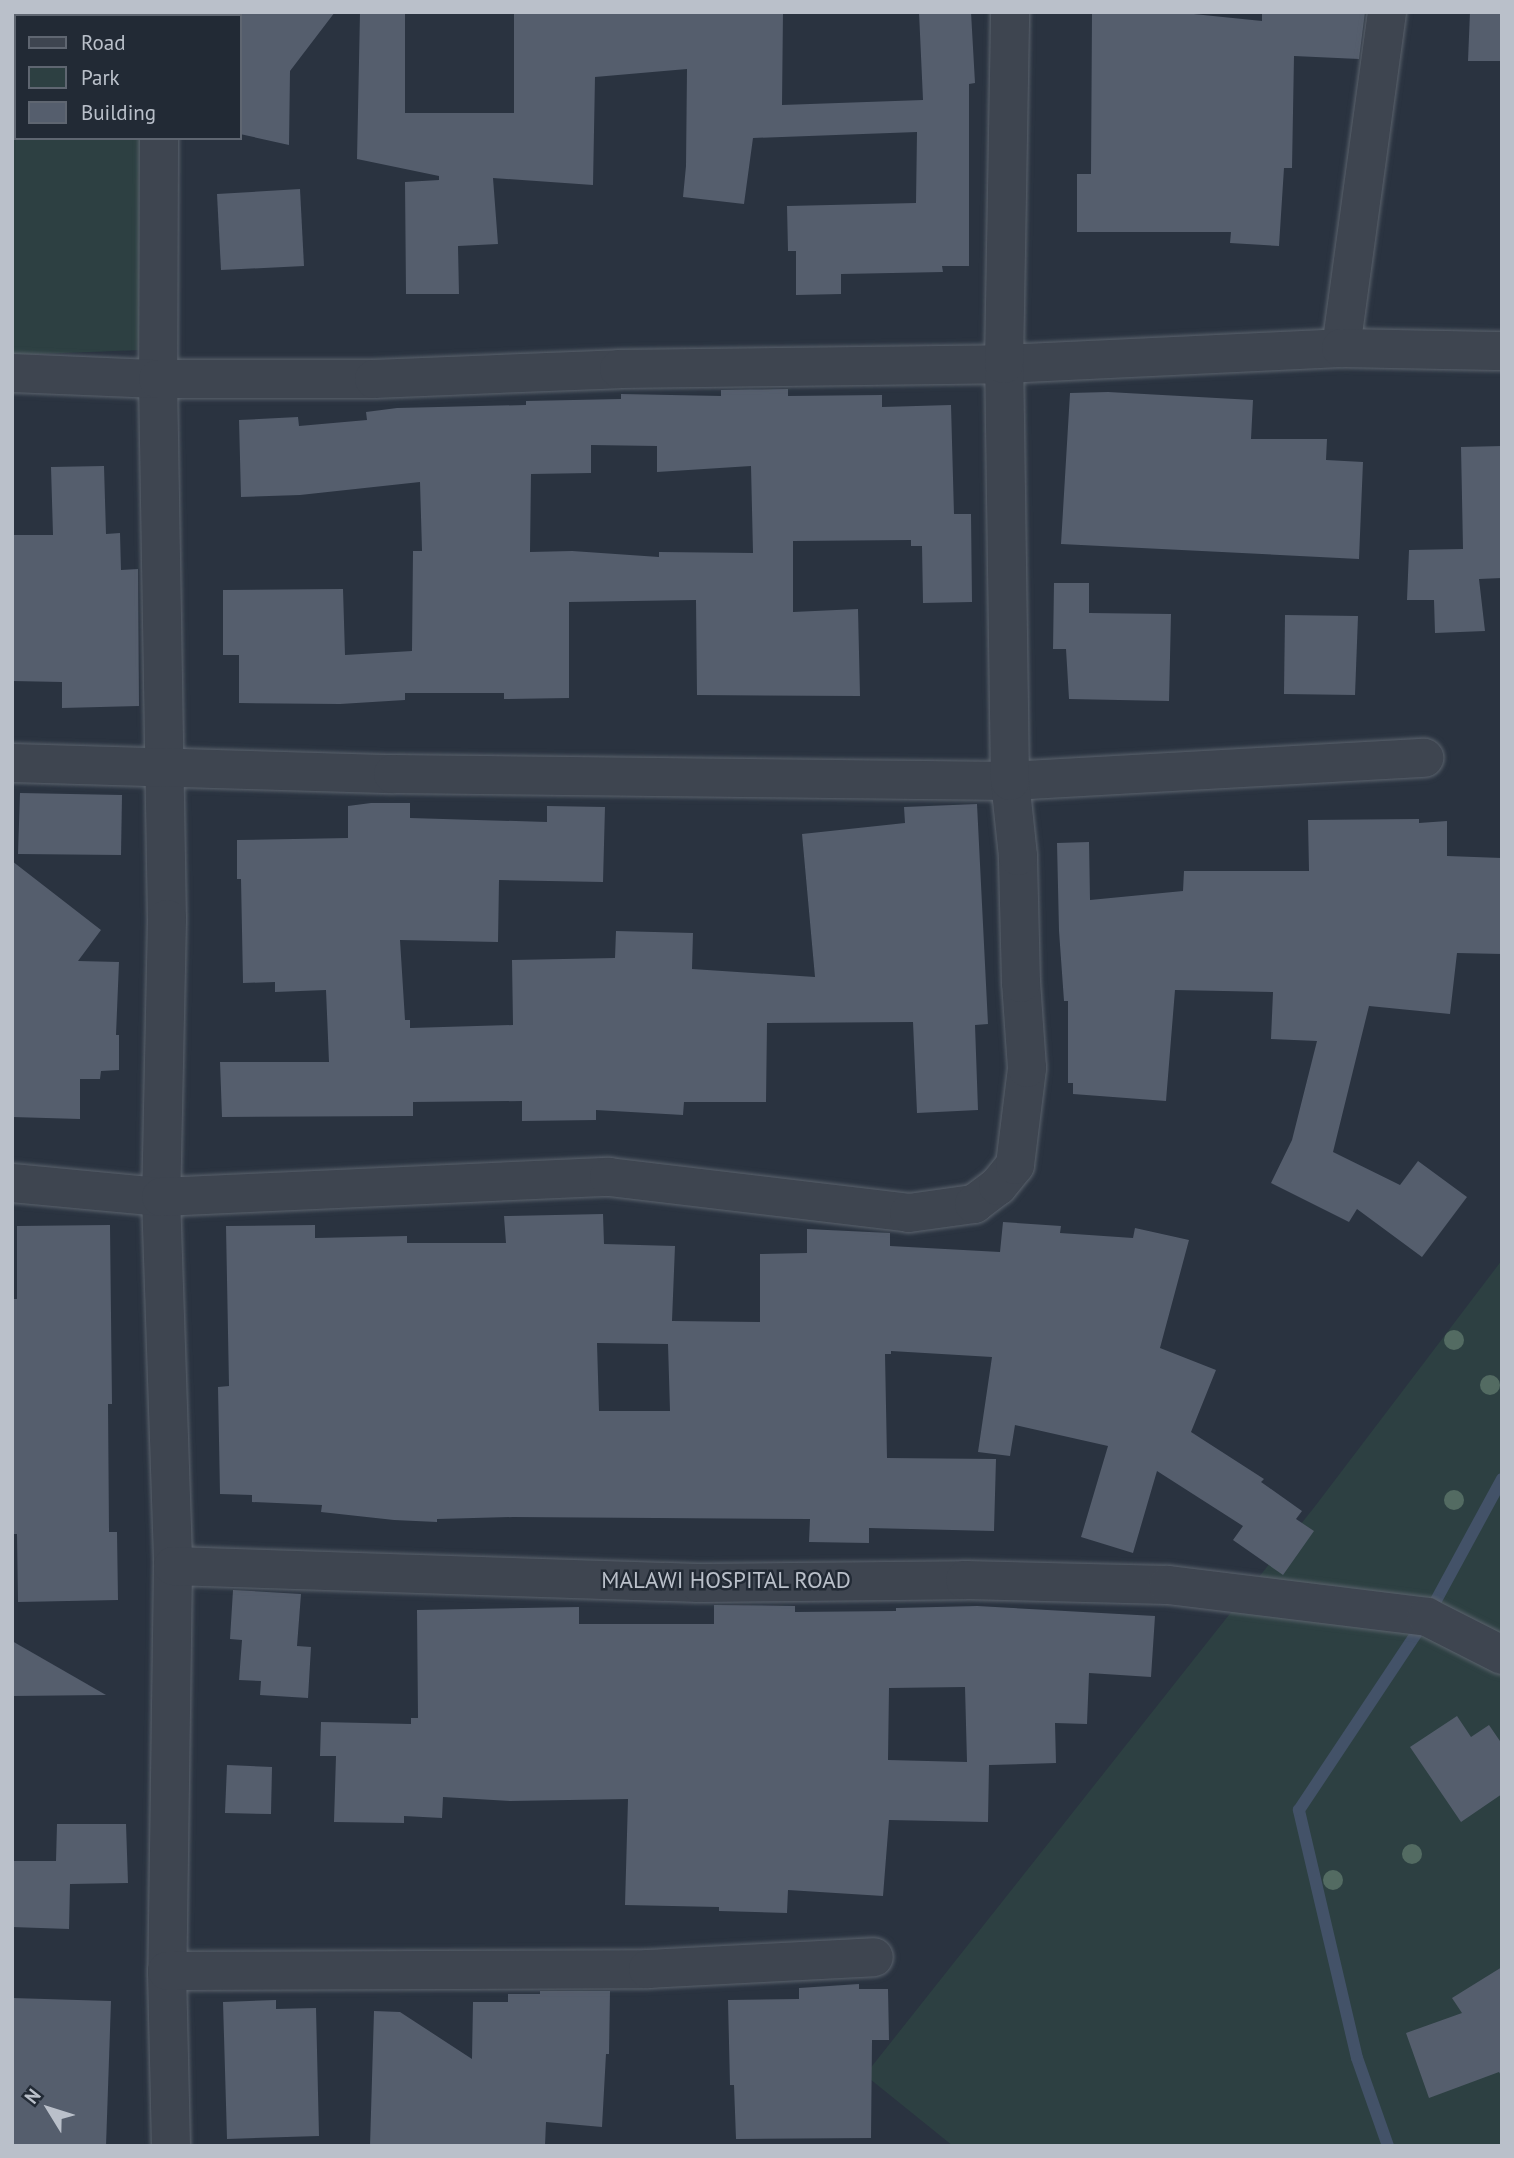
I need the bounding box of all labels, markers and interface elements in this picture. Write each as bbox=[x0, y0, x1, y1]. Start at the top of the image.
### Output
legend bbox=[14, 14, 242, 140]
text: Road bbox=[81, 29, 125, 56]
text: Park bbox=[81, 64, 120, 91]
text: Building bbox=[81, 99, 156, 126]
street label: MALAWI HOSPITAL ROAD bbox=[601, 1566, 851, 1594]
north arrow bbox=[14, 2074, 84, 2144]
text: N bbox=[19, 2084, 46, 2108]

